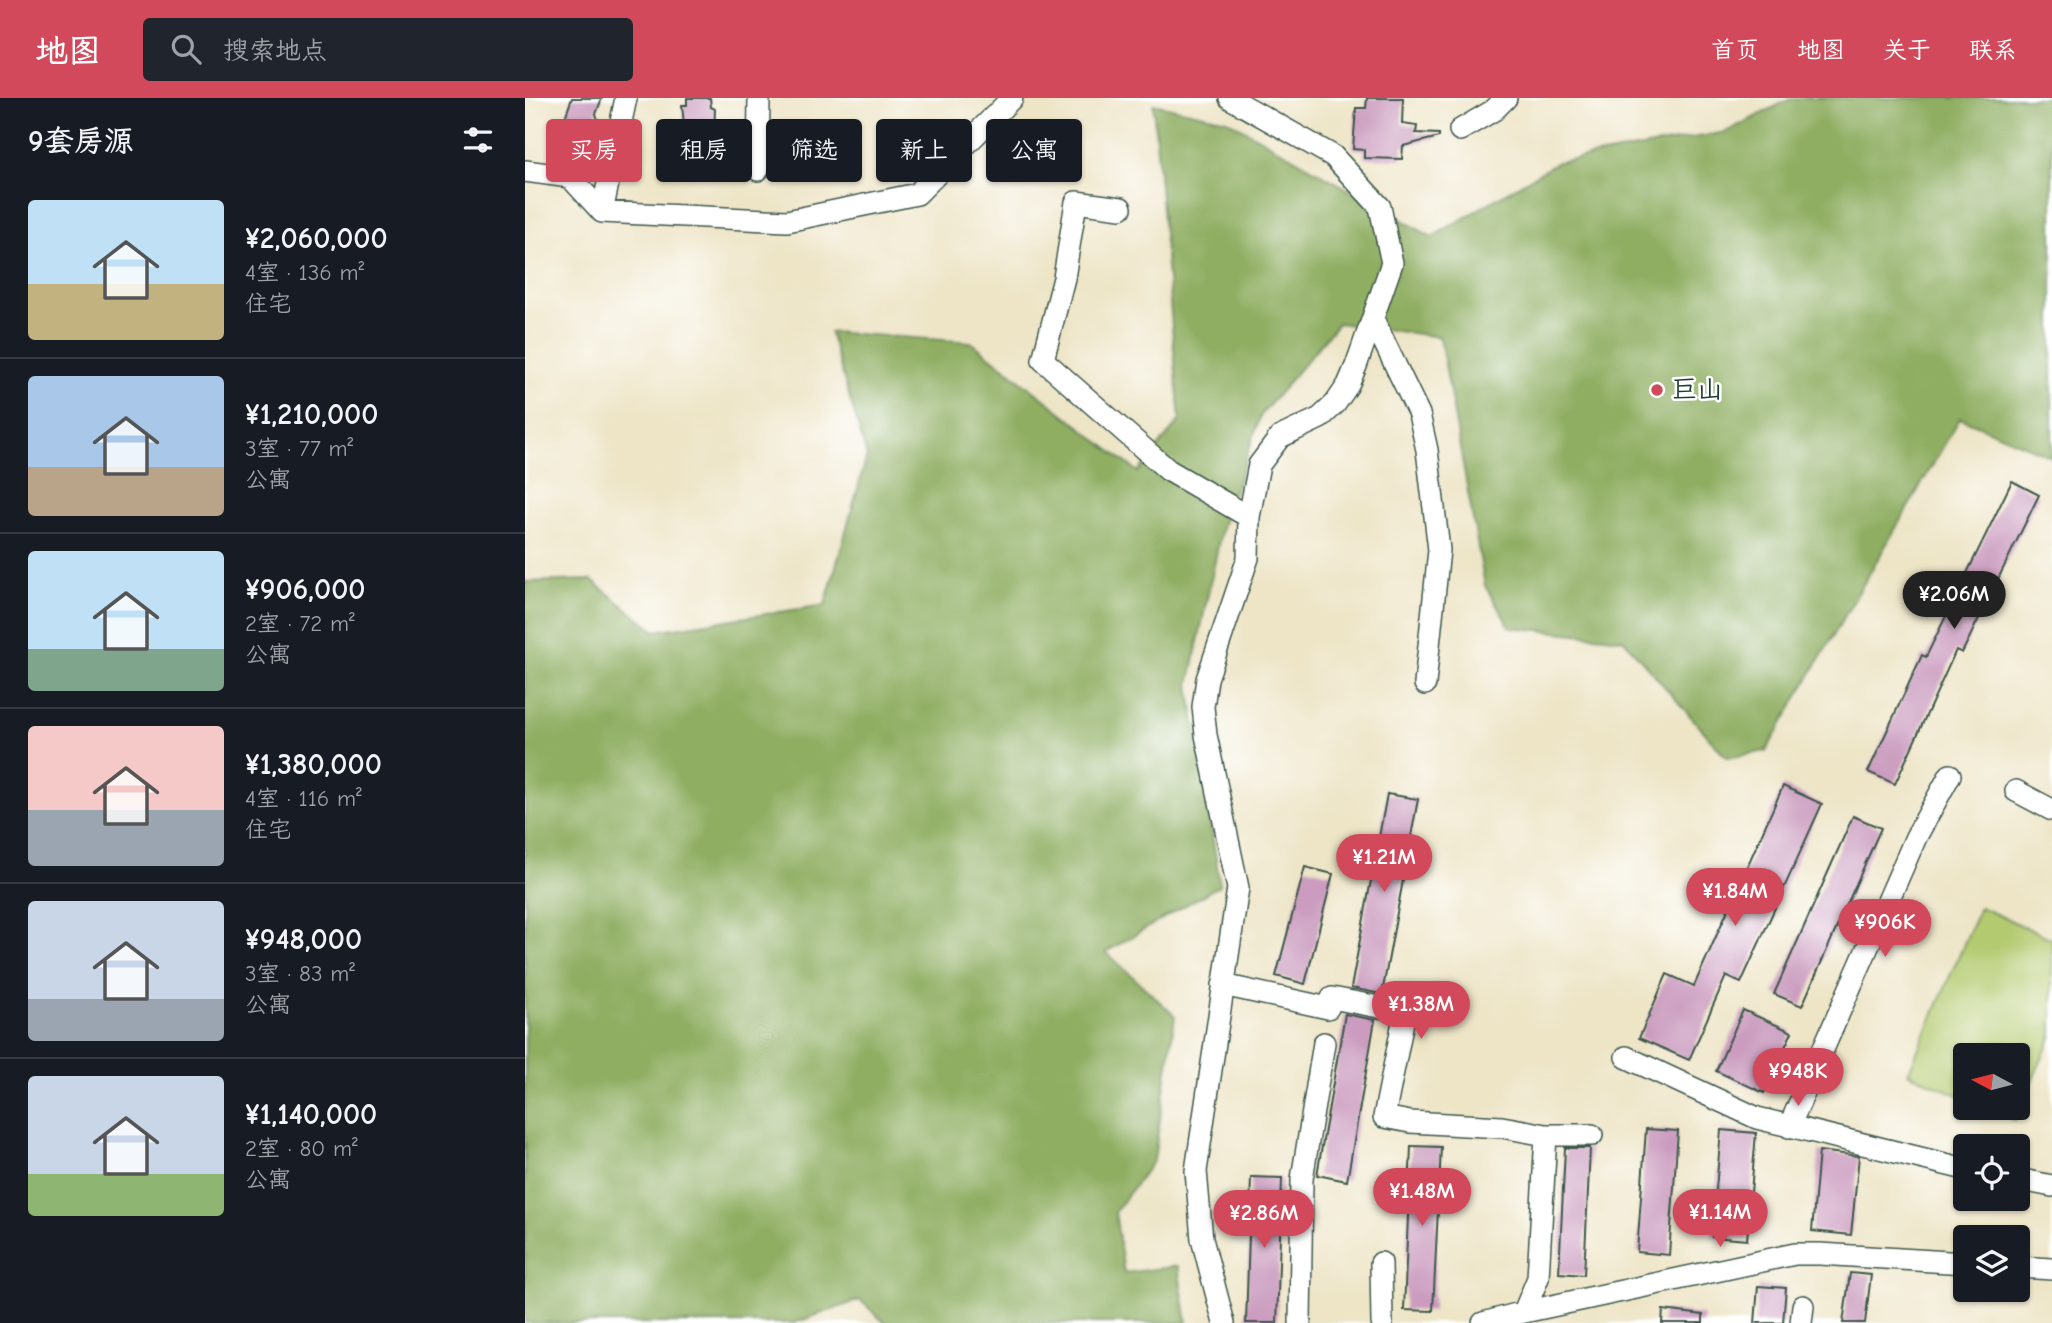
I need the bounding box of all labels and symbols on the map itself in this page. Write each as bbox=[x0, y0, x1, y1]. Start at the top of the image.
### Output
place label: 巨山 bbox=[1671, 375, 1723, 405]
marker: 巨山 bbox=[1649, 382, 1665, 398]
pin: ¥2.06M bbox=[1897, 572, 2011, 631]
pin: ¥1.21M bbox=[1327, 834, 1441, 894]
pin: ¥1.84M bbox=[1678, 868, 1792, 928]
pin: ¥906K bbox=[1836, 900, 1934, 959]
pin: ¥1.38M bbox=[1364, 982, 1478, 1041]
north arrow bbox=[1953, 1043, 2030, 1120]
pin: ¥948K bbox=[1749, 1048, 1847, 1108]
pin: ¥1.48M bbox=[1365, 1168, 1479, 1228]
pin: ¥2.86M bbox=[1207, 1190, 1321, 1250]
pin: ¥1.14M bbox=[1663, 1190, 1777, 1249]

